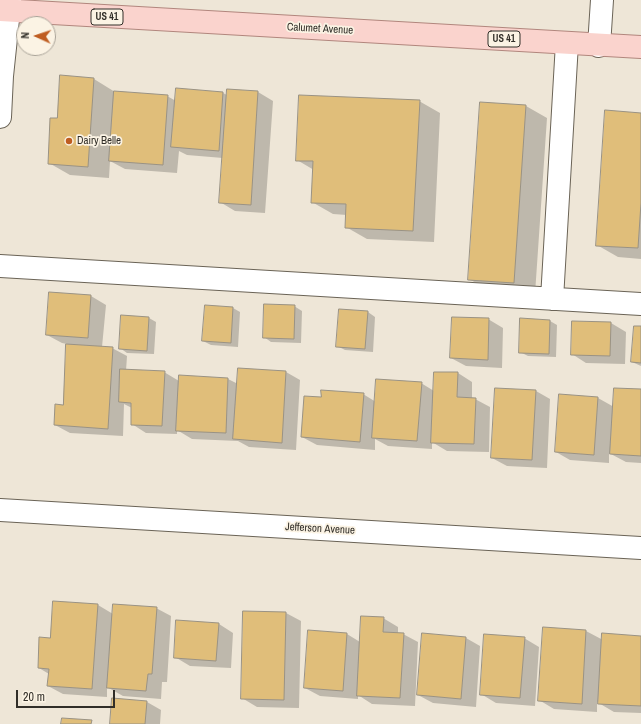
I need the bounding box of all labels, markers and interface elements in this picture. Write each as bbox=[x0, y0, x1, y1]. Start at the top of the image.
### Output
road number: US 41 bbox=[91, 9, 123, 25]
north arrow bbox=[16, 16, 56, 56]
street label: Calumet Avenue bbox=[286, 21, 354, 37]
road number: US 41 bbox=[488, 31, 520, 47]
text: N bbox=[18, 32, 32, 39]
place label: Dairy Belle bbox=[77, 134, 121, 148]
marker: Dairy Belle bbox=[64, 136, 74, 146]
street label: Jefferson Avenue bbox=[285, 521, 355, 537]
scale bar bbox=[18, 682, 117, 708]
text: 20 m bbox=[23, 689, 45, 705]

